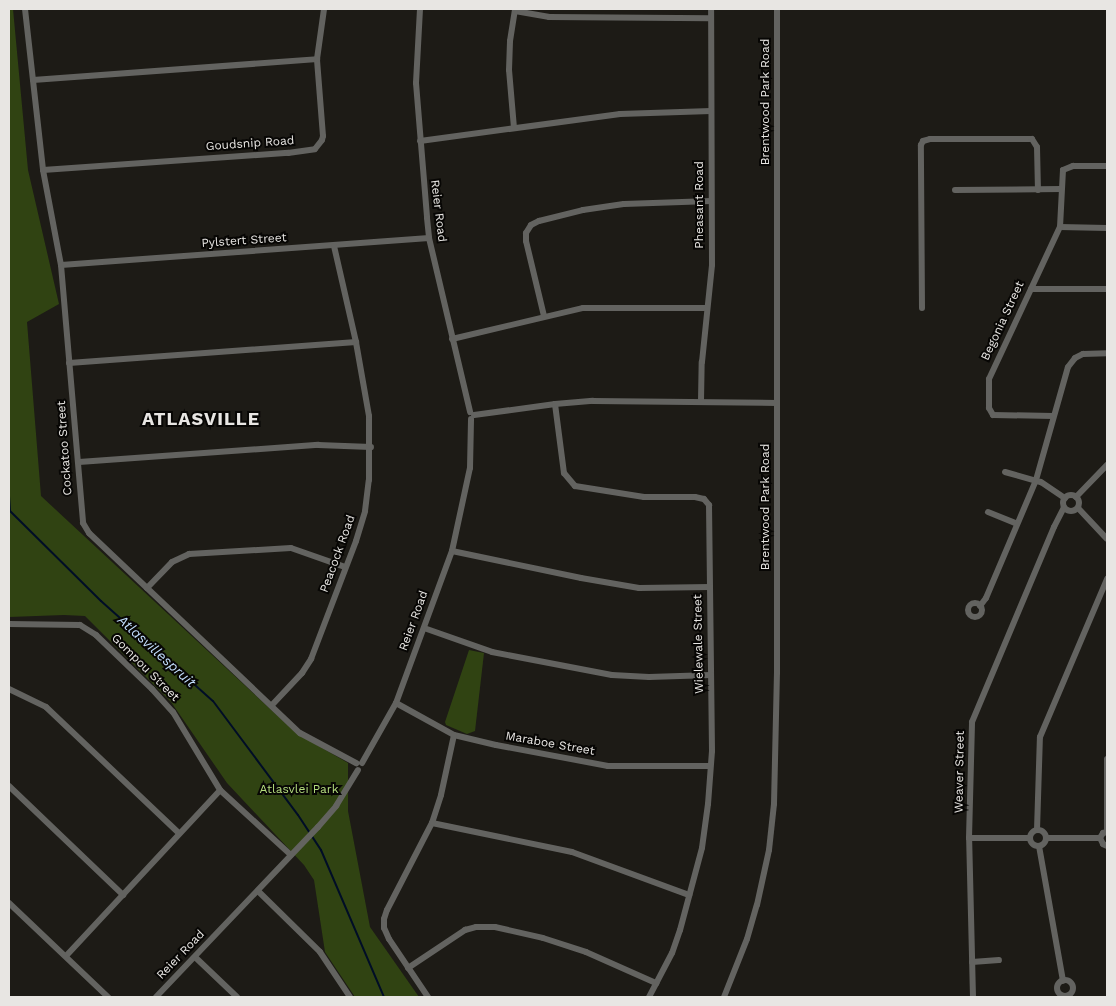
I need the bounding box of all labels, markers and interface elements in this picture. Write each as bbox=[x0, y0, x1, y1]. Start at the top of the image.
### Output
street label: Brentwood Park Road bbox=[759, 39, 773, 165]
street label: Goudsnip Road bbox=[205, 134, 295, 154]
street label: Pheasant Road bbox=[693, 161, 707, 249]
street label: Reier Road bbox=[427, 179, 449, 243]
street label: Pylstert Street bbox=[201, 231, 287, 251]
street label: Begonia Street bbox=[978, 279, 1028, 363]
street label: Cockatoo Street bbox=[55, 400, 75, 496]
district label: ATLASVILLE bbox=[141, 408, 261, 430]
street label: Brentwood Park Road bbox=[759, 444, 773, 570]
street label: Peacock Road bbox=[317, 513, 359, 595]
street label: Reier Road bbox=[396, 589, 432, 653]
street label: Wielewale Street bbox=[691, 594, 707, 694]
water label: Atlasvillespruit bbox=[114, 611, 200, 691]
street label: Gompou Street bbox=[108, 631, 182, 705]
street label: Maraboe Street bbox=[504, 729, 596, 759]
street label: Weaver Street bbox=[952, 730, 968, 814]
park label: Atlasvlei Park bbox=[259, 783, 339, 797]
street label: Reier Road bbox=[154, 927, 208, 983]

